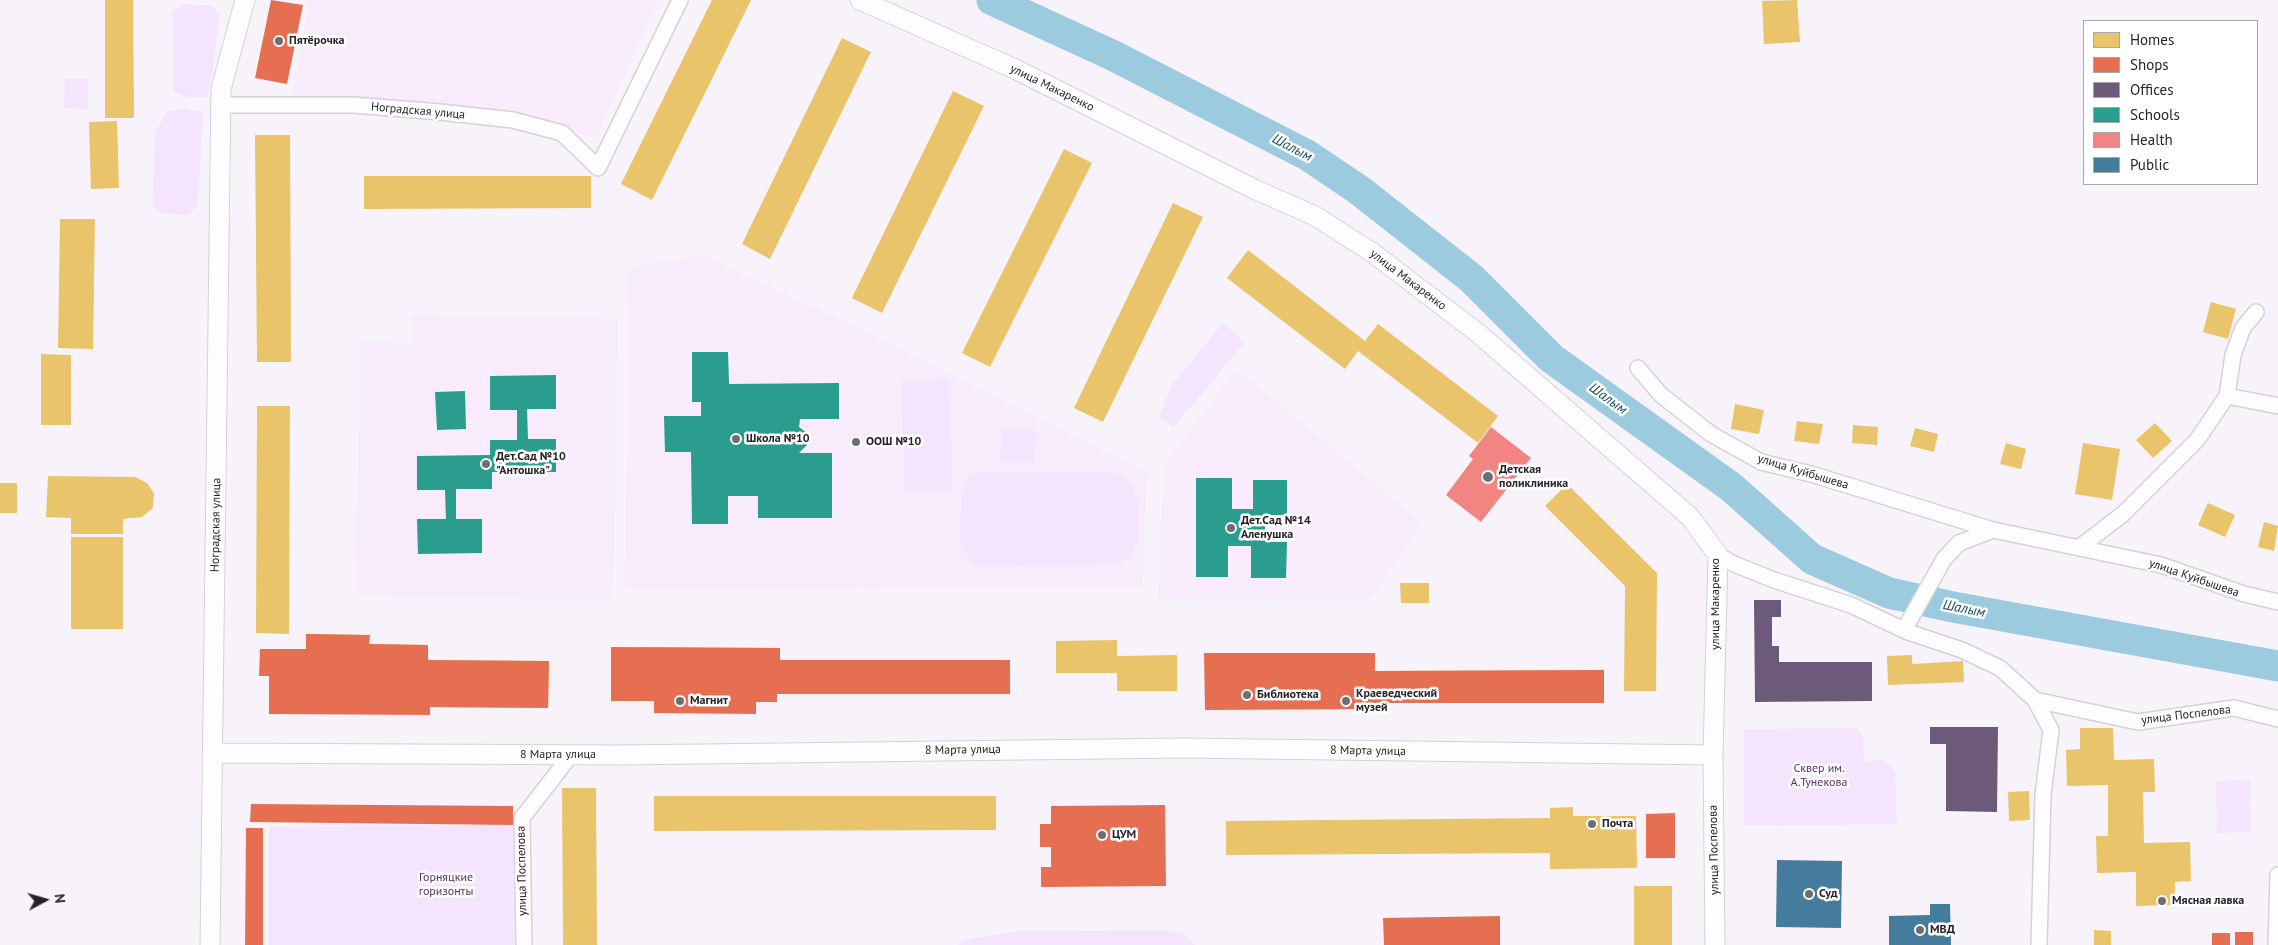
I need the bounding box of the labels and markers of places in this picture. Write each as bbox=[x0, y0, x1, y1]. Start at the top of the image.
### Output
place label: Пятёрочка bbox=[289, 34, 345, 48]
marker: Пятёрочка bbox=[273, 35, 285, 47]
place label: Школа №10 bbox=[746, 432, 810, 446]
marker: Школа №10 bbox=[730, 433, 742, 445]
place label: ООШ №10 bbox=[866, 435, 921, 449]
marker: ООШ №10 bbox=[850, 436, 862, 448]
place label: Дет.Сад №10 "Антошка" bbox=[496, 450, 566, 478]
marker: Дет.Сад №10 "Антошка" bbox=[480, 458, 492, 470]
place label: Детская поликлиника bbox=[1499, 463, 1568, 491]
marker: Детская поликлиника bbox=[1481, 470, 1495, 484]
place label: Дет.Сад №14 Аленушка bbox=[1241, 514, 1311, 542]
marker: Дет.Сад №14 Аленушка bbox=[1225, 522, 1237, 534]
place label: Краеведческий музей bbox=[1356, 687, 1437, 715]
place label: Библиотека bbox=[1257, 688, 1319, 702]
marker: Библиотека bbox=[1241, 689, 1253, 701]
place label: Магнит bbox=[690, 694, 728, 708]
marker: Магнит bbox=[674, 695, 686, 707]
marker: Краеведческий музей bbox=[1340, 695, 1352, 707]
place label: Почта bbox=[1602, 817, 1633, 831]
marker: Почта bbox=[1586, 818, 1598, 830]
place label: ЦУМ bbox=[1112, 828, 1136, 842]
marker: ЦУМ bbox=[1096, 829, 1108, 841]
place label: Суд bbox=[1819, 887, 1838, 901]
marker: Суд bbox=[1803, 888, 1815, 900]
place label: Мясная лавка bbox=[2172, 894, 2244, 908]
marker: Мясная лавка bbox=[2156, 895, 2168, 907]
place label: МВД bbox=[1930, 923, 1955, 937]
marker: МВД bbox=[1914, 924, 1926, 936]

